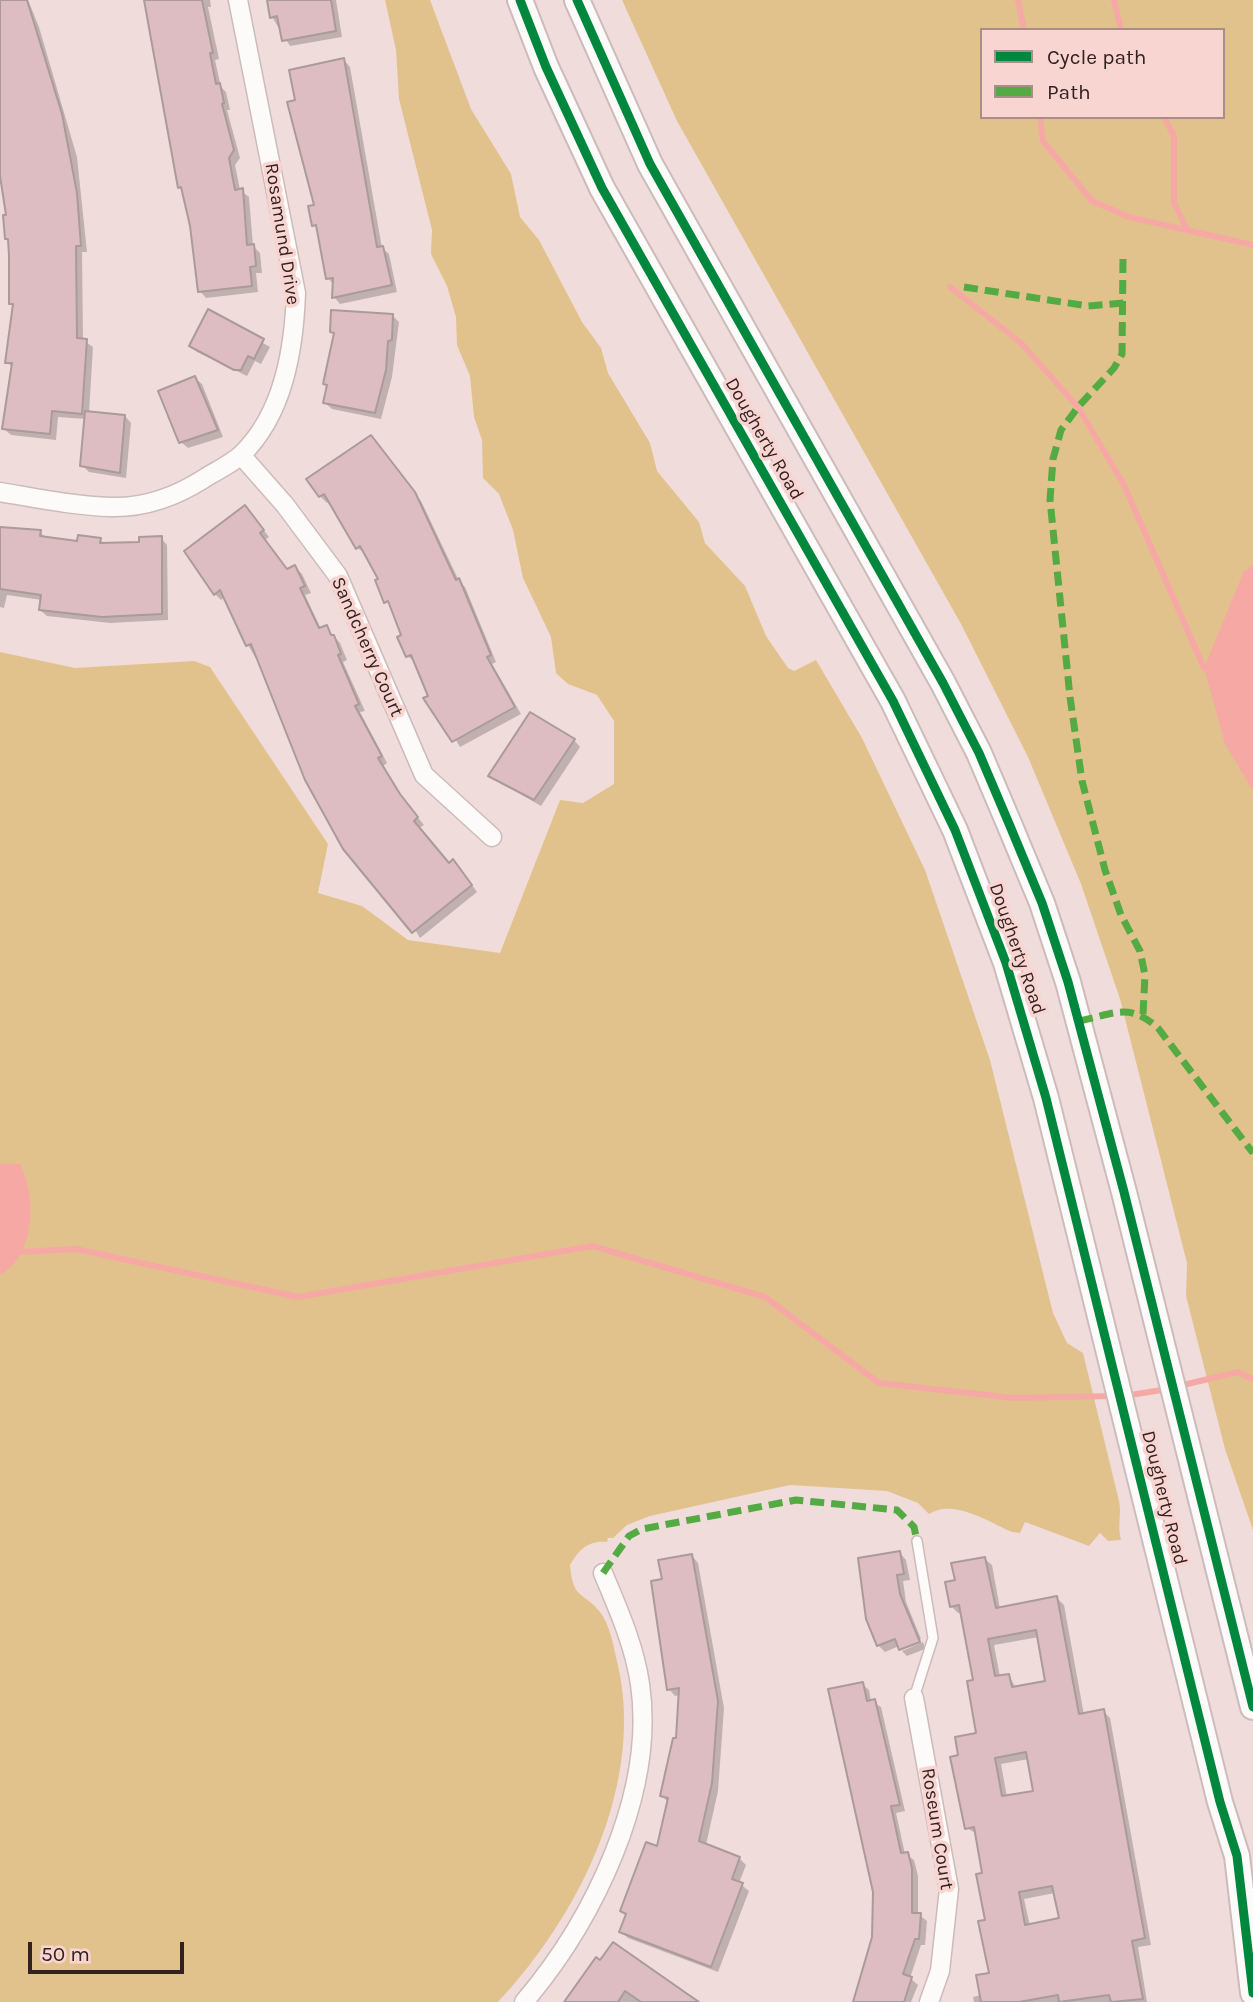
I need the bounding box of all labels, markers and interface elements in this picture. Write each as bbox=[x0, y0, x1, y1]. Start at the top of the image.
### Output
legend bbox=[980, 28, 1225, 119]
text: Cycle path bbox=[1047, 45, 1147, 69]
text: Path bbox=[1047, 80, 1091, 104]
street label: Rosamund Drive bbox=[260, 161, 304, 307]
street label: Dougherty Road bbox=[720, 374, 808, 504]
street label: Sandcherry Court bbox=[326, 574, 408, 720]
street label: Dougherty Road bbox=[984, 880, 1050, 1018]
street label: Dougherty Road bbox=[1136, 1429, 1192, 1567]
street label: Roseum Court bbox=[916, 1766, 958, 1892]
scale bar bbox=[32, 1928, 187, 1972]
text: 50 m bbox=[41, 1942, 90, 1966]

